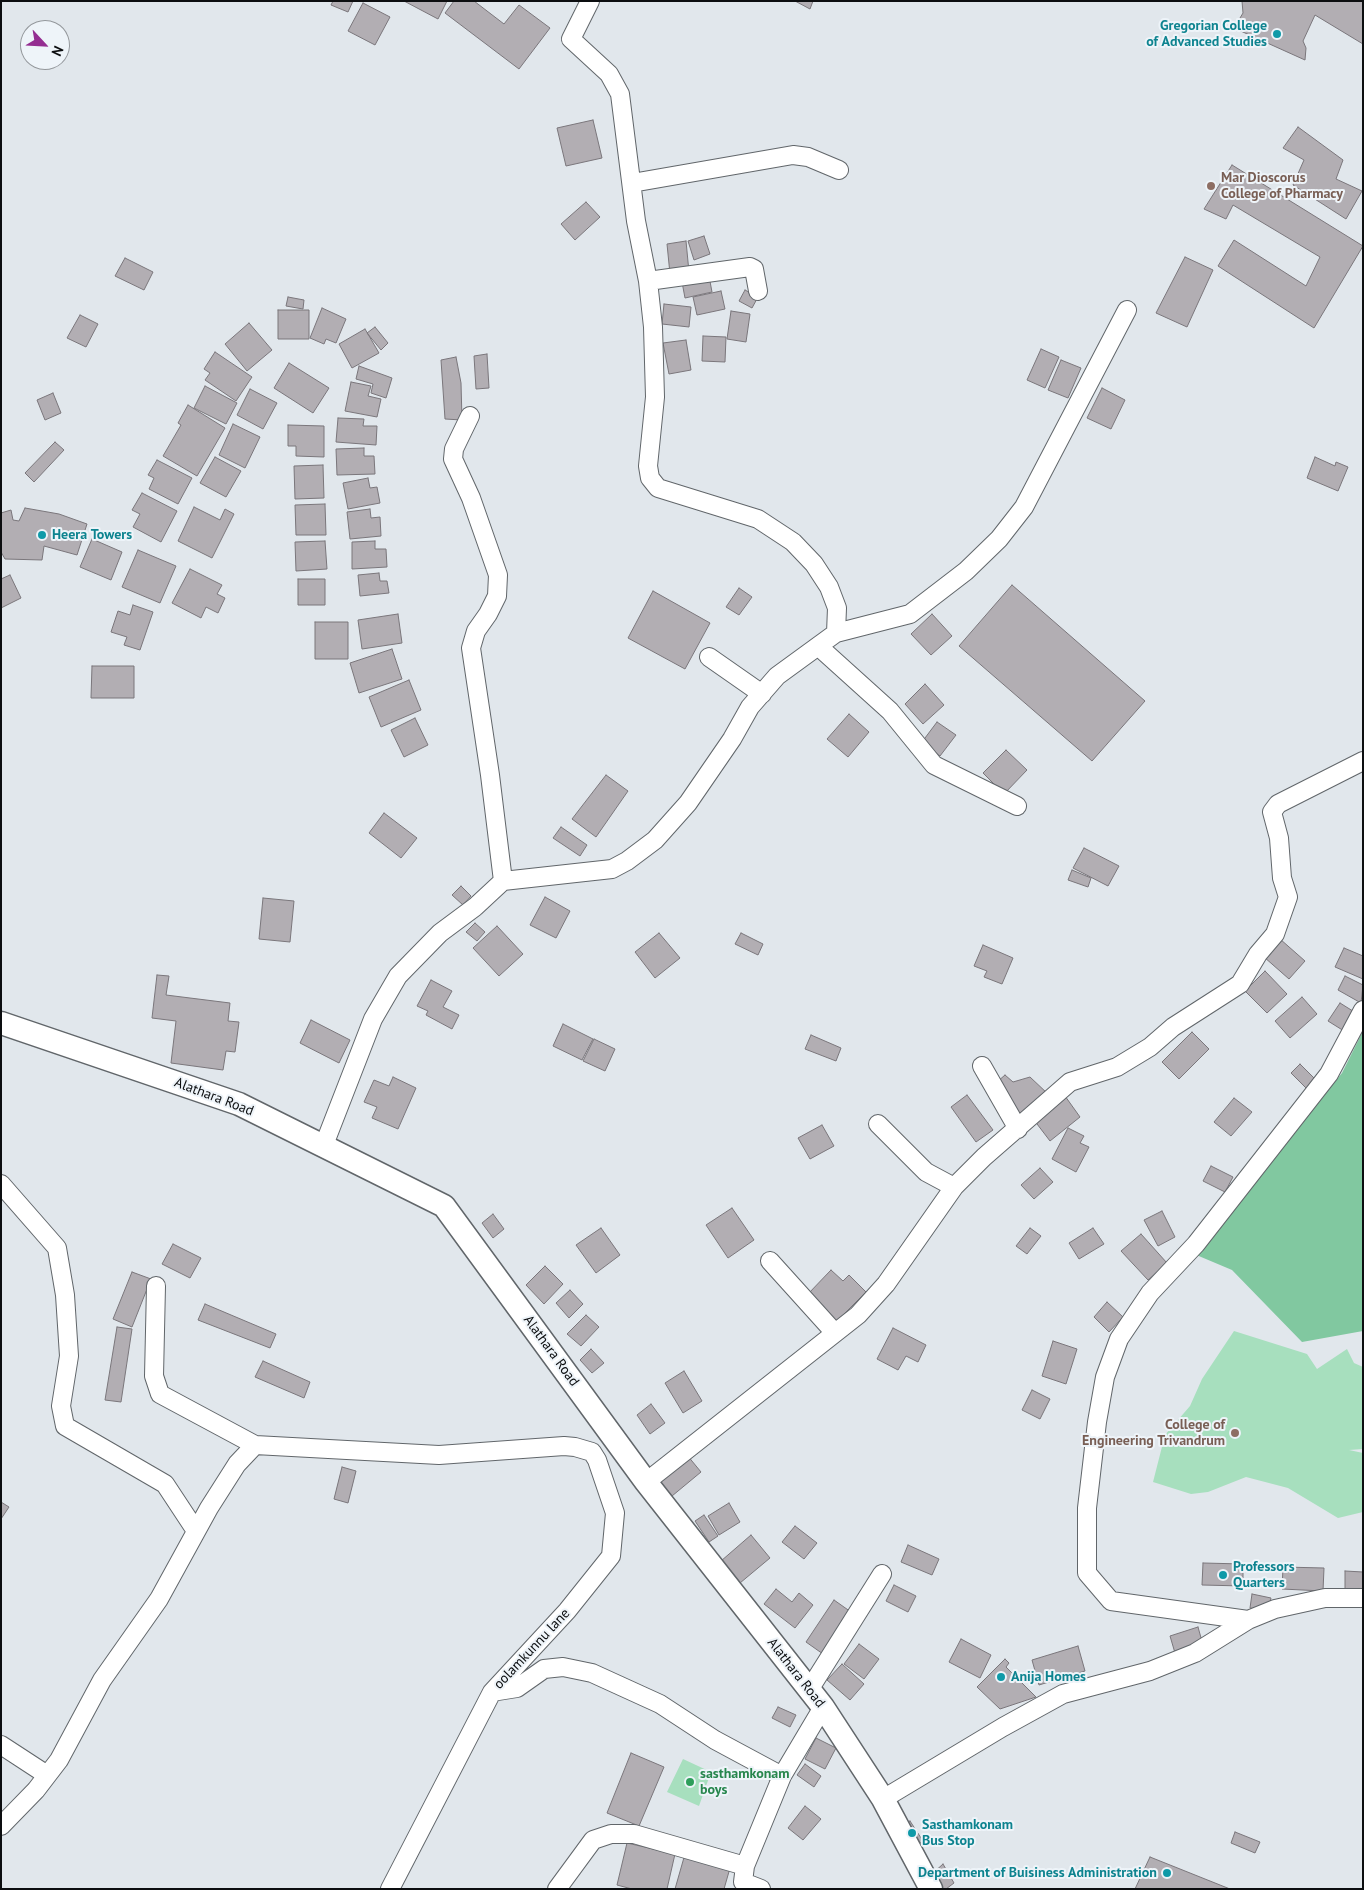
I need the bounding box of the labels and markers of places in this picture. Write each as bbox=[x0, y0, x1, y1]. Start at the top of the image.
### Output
place label: Gregorian College of Advanced Studies bbox=[1146, 18, 1267, 50]
marker: Gregorian College of Advanced Studies bbox=[1271, 28, 1283, 40]
place label: Mar Dioscorus College of Pharmacy bbox=[1221, 170, 1343, 202]
marker: Mar Dioscorus College of Pharmacy bbox=[1205, 180, 1217, 192]
place label: Heera Towers bbox=[52, 527, 132, 543]
marker: Heera Towers bbox=[36, 529, 48, 541]
place label: College of Engineering Trivandrum bbox=[1082, 1417, 1225, 1450]
marker: College of Engineering Trivandrum bbox=[1229, 1427, 1241, 1439]
place label: Professors Quarters bbox=[1233, 1559, 1295, 1591]
marker: Professors Quarters bbox=[1217, 1569, 1229, 1581]
place label: Anija Homes bbox=[1011, 1669, 1086, 1685]
marker: Anija Homes bbox=[995, 1671, 1007, 1683]
place label: sasthamkonam boys bbox=[700, 1766, 790, 1798]
marker: sasthamkonam boys bbox=[684, 1776, 696, 1788]
place label: Sasthamkonam Bus Stop bbox=[922, 1817, 1013, 1850]
marker: Sasthamkonam Bus Stop bbox=[906, 1827, 918, 1839]
place label: Department of Buisiness Administration bbox=[918, 1865, 1157, 1881]
marker: Department of Buisiness Administration bbox=[1161, 1867, 1173, 1879]

